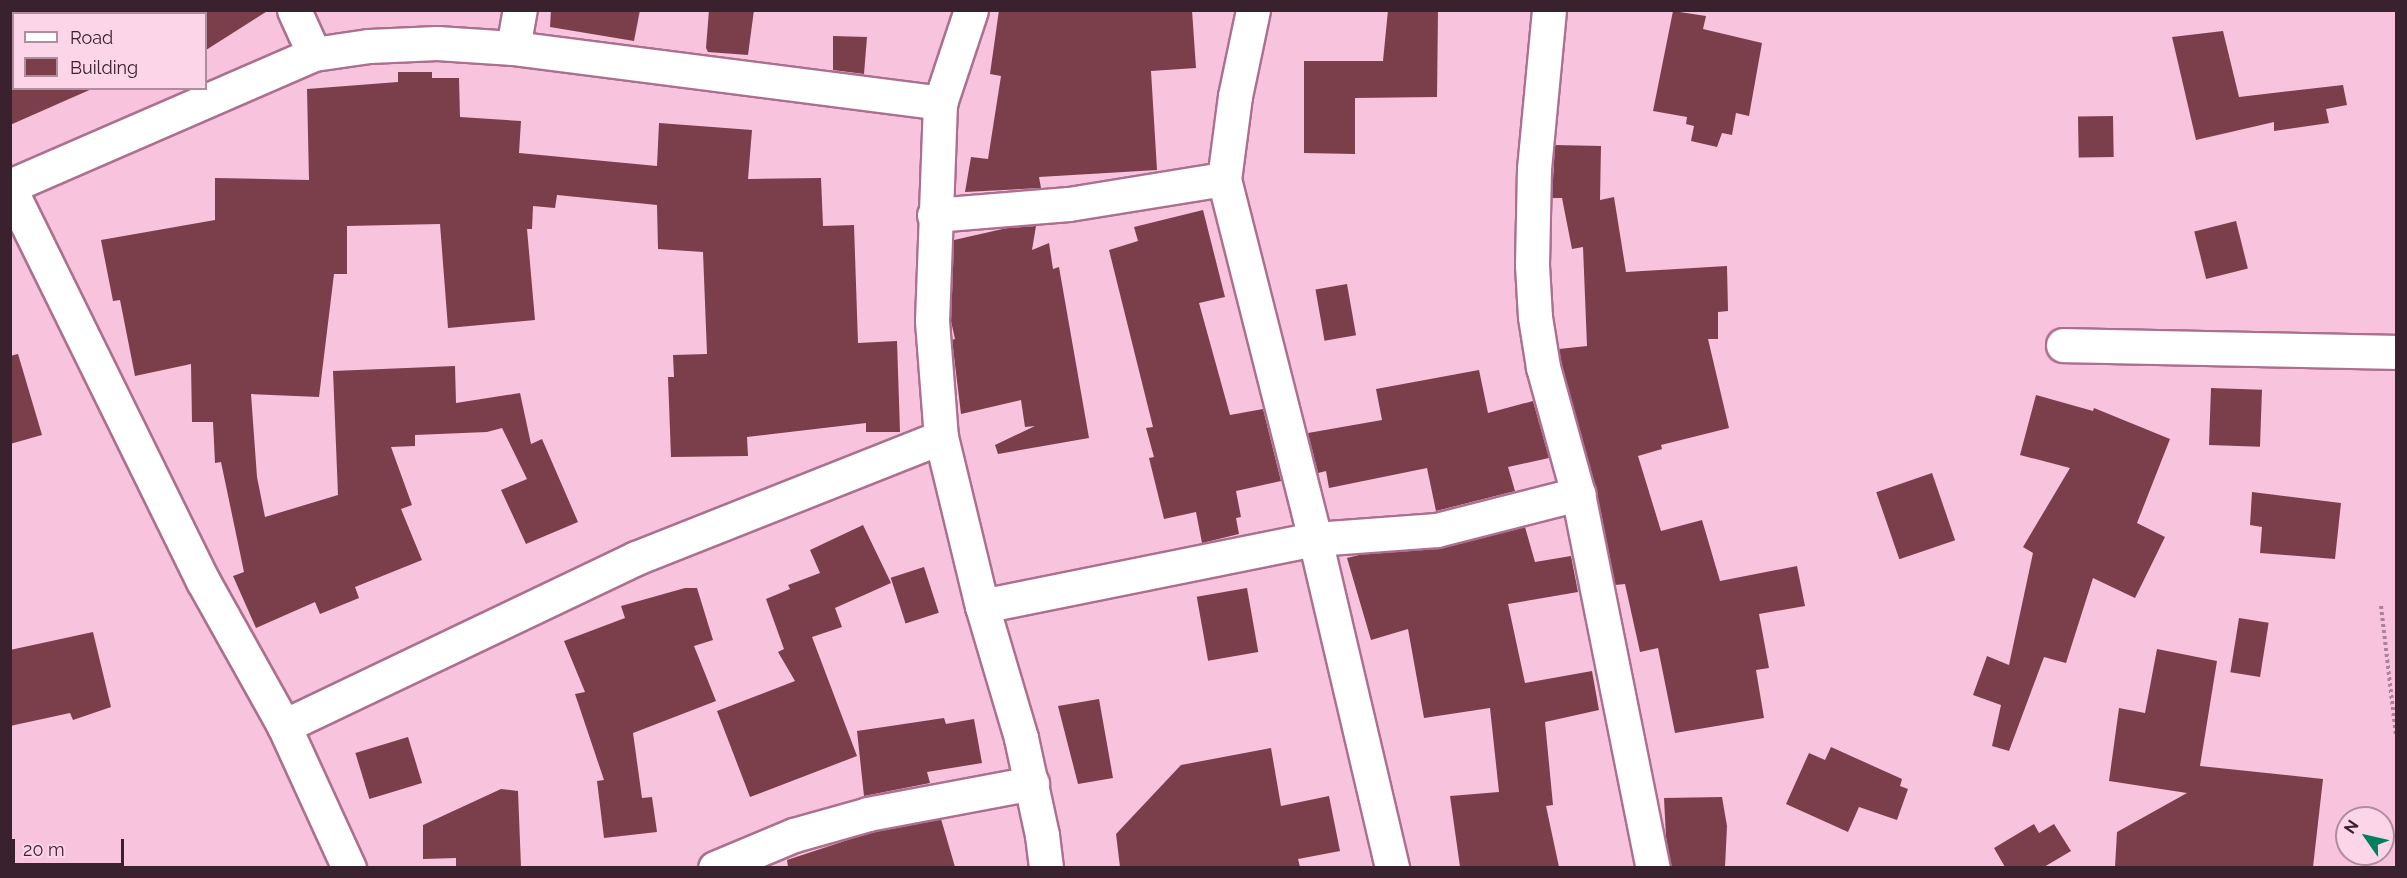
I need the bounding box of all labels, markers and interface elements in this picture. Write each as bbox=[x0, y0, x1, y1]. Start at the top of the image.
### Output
legend bbox=[12, 12, 207, 90]
text: Road bbox=[70, 27, 113, 48]
text: Building bbox=[70, 57, 138, 78]
north arrow bbox=[2335, 806, 2395, 866]
text: N bbox=[2340, 816, 2363, 837]
scale bar bbox=[15, 827, 128, 865]
text: 20 m bbox=[23, 839, 65, 860]

